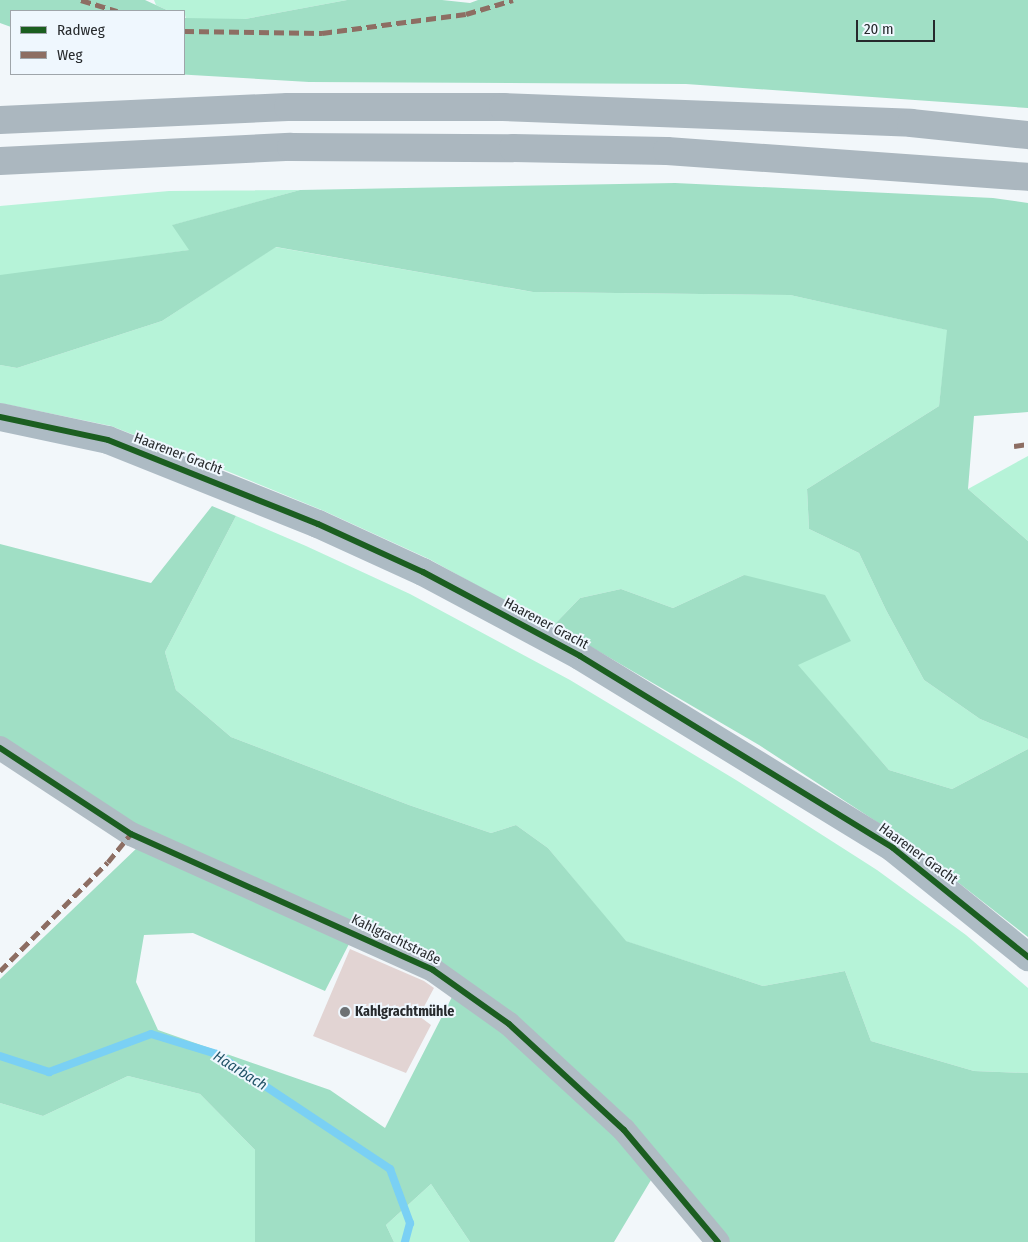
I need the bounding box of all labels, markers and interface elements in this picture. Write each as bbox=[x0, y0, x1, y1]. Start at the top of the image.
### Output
legend bbox=[10, 10, 185, 75]
scale bar bbox=[858, 10, 937, 42]
text: 20 m bbox=[864, 20, 894, 38]
text: Radweg bbox=[57, 21, 105, 39]
text: Weg bbox=[57, 46, 83, 64]
street label: Haarener Gracht bbox=[131, 429, 225, 479]
street label: Haarener Gracht bbox=[501, 595, 591, 653]
street label: Haarener Gracht bbox=[875, 820, 961, 888]
street label: Kahlgrachtstraße bbox=[349, 911, 443, 969]
place label: Kahlgrachtmühle bbox=[355, 1004, 454, 1020]
marker: Kahlgrachtmühle bbox=[339, 1006, 351, 1018]
water label: Haarbach bbox=[210, 1048, 270, 1094]

